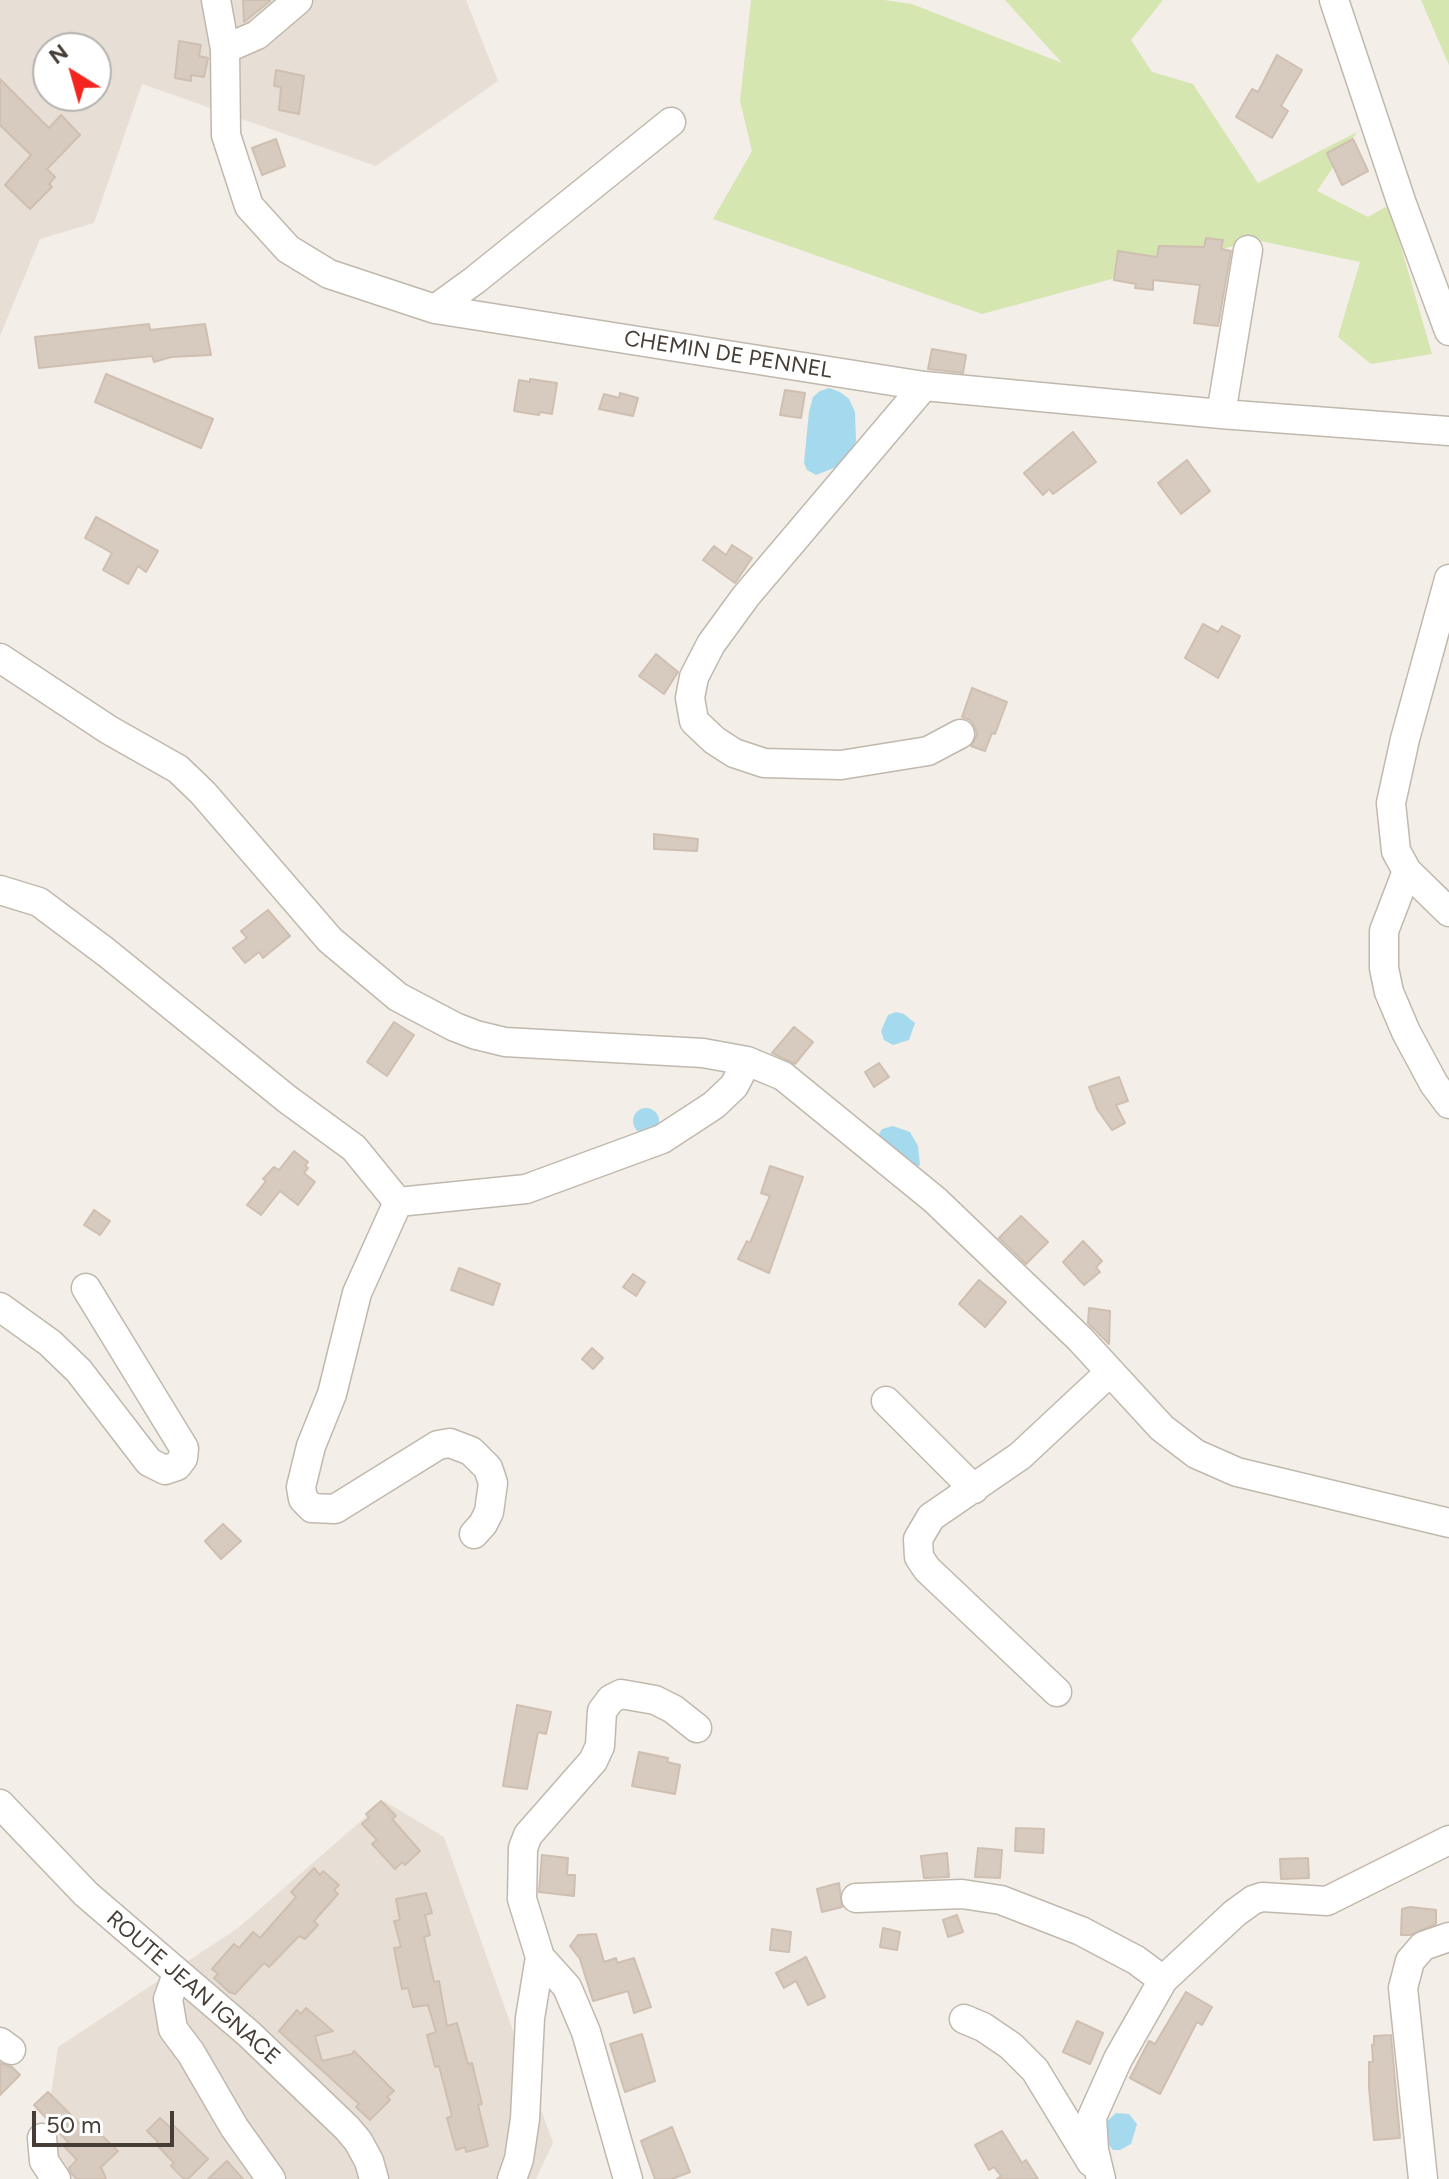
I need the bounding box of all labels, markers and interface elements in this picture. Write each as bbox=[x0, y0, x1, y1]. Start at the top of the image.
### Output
north arrow bbox=[32, 32, 112, 112]
text: N bbox=[44, 38, 73, 70]
street label: CHEMIN DE PENNEL bbox=[622, 326, 834, 384]
street label: ROUTE JEAN IGNACE bbox=[101, 1905, 285, 2071]
scale bar bbox=[36, 2095, 178, 2145]
text: 50 m bbox=[46, 2110, 102, 2139]

